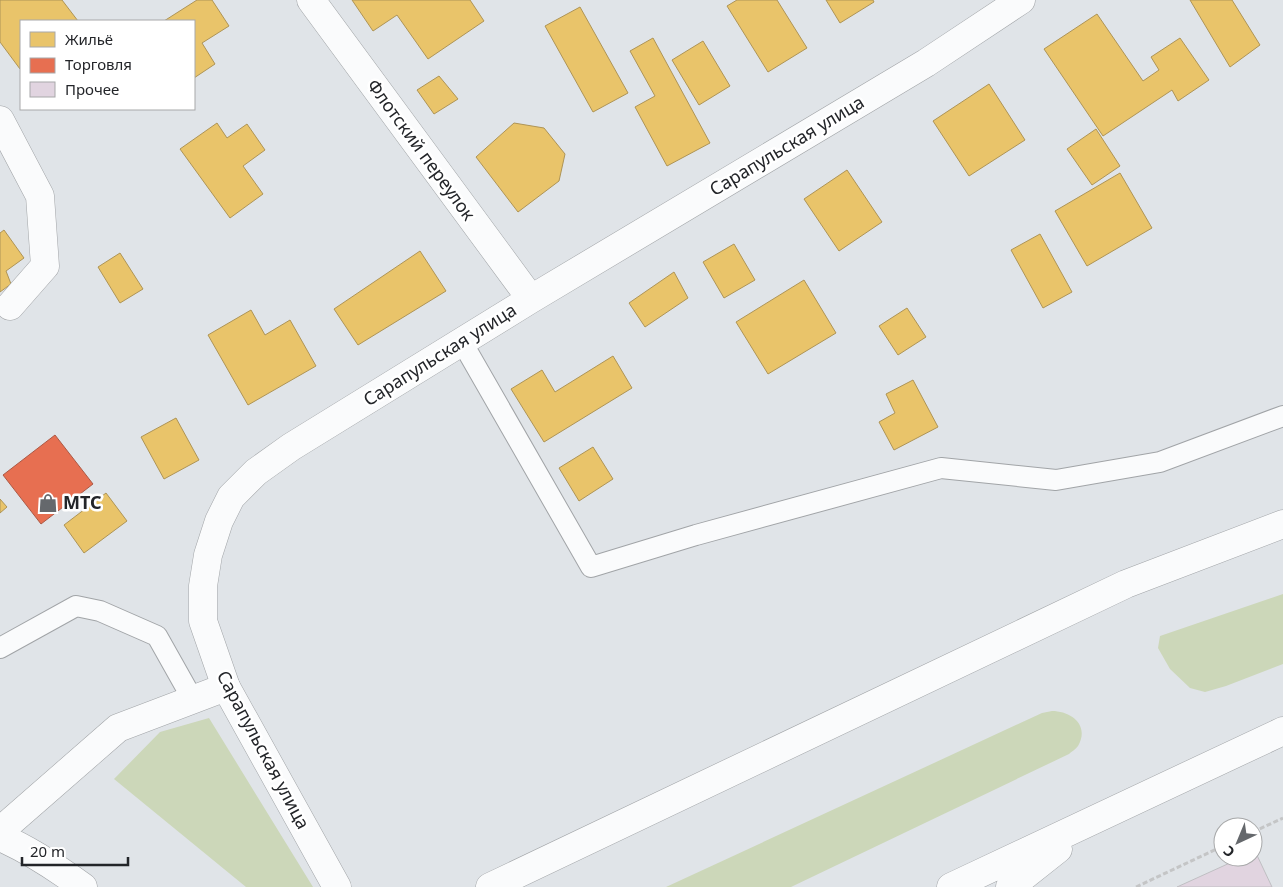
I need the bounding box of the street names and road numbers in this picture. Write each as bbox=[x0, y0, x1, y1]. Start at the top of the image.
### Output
street label: Флотский переулок bbox=[362, 74, 482, 225]
street label: Сарапульская улица bbox=[705, 89, 868, 201]
street label: Сарапульская улица bbox=[358, 297, 521, 411]
street label: Сарапульская улица bbox=[212, 666, 316, 833]

